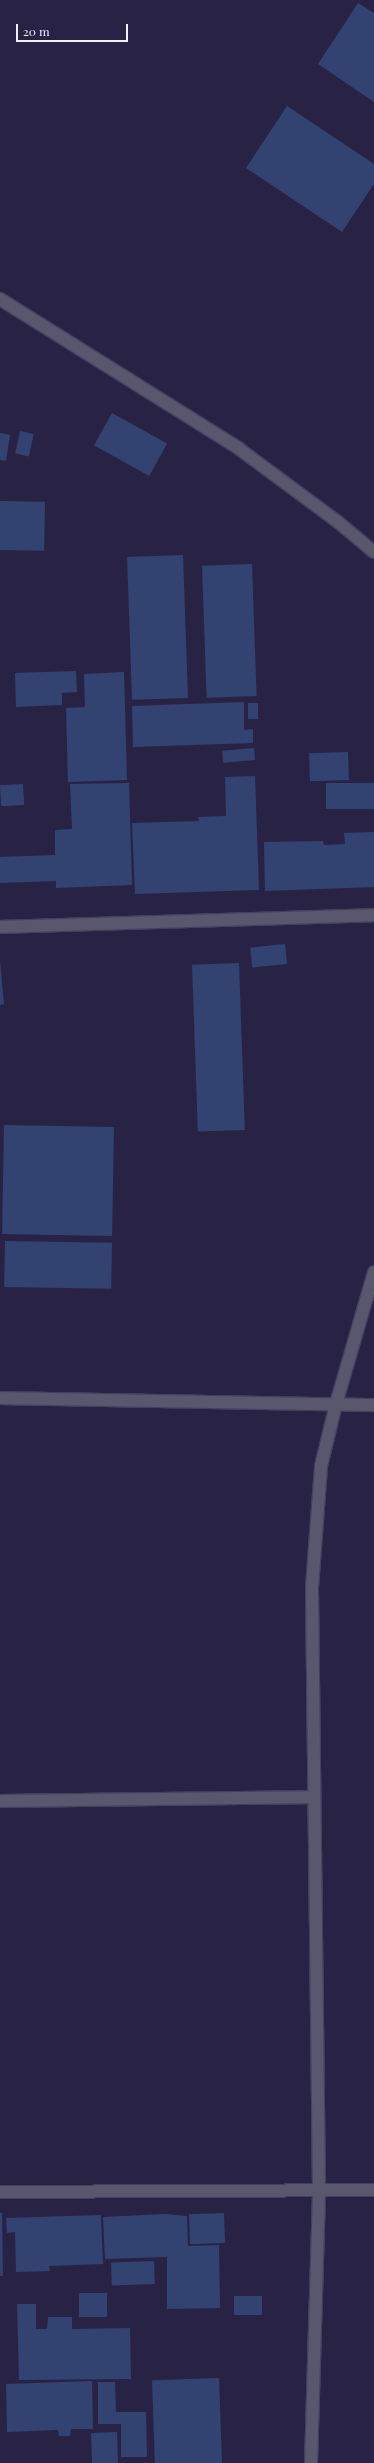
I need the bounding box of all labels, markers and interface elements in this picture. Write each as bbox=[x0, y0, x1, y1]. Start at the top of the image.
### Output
scale bar bbox=[18, 16, 130, 42]
text: 20 m bbox=[23, 23, 50, 39]

